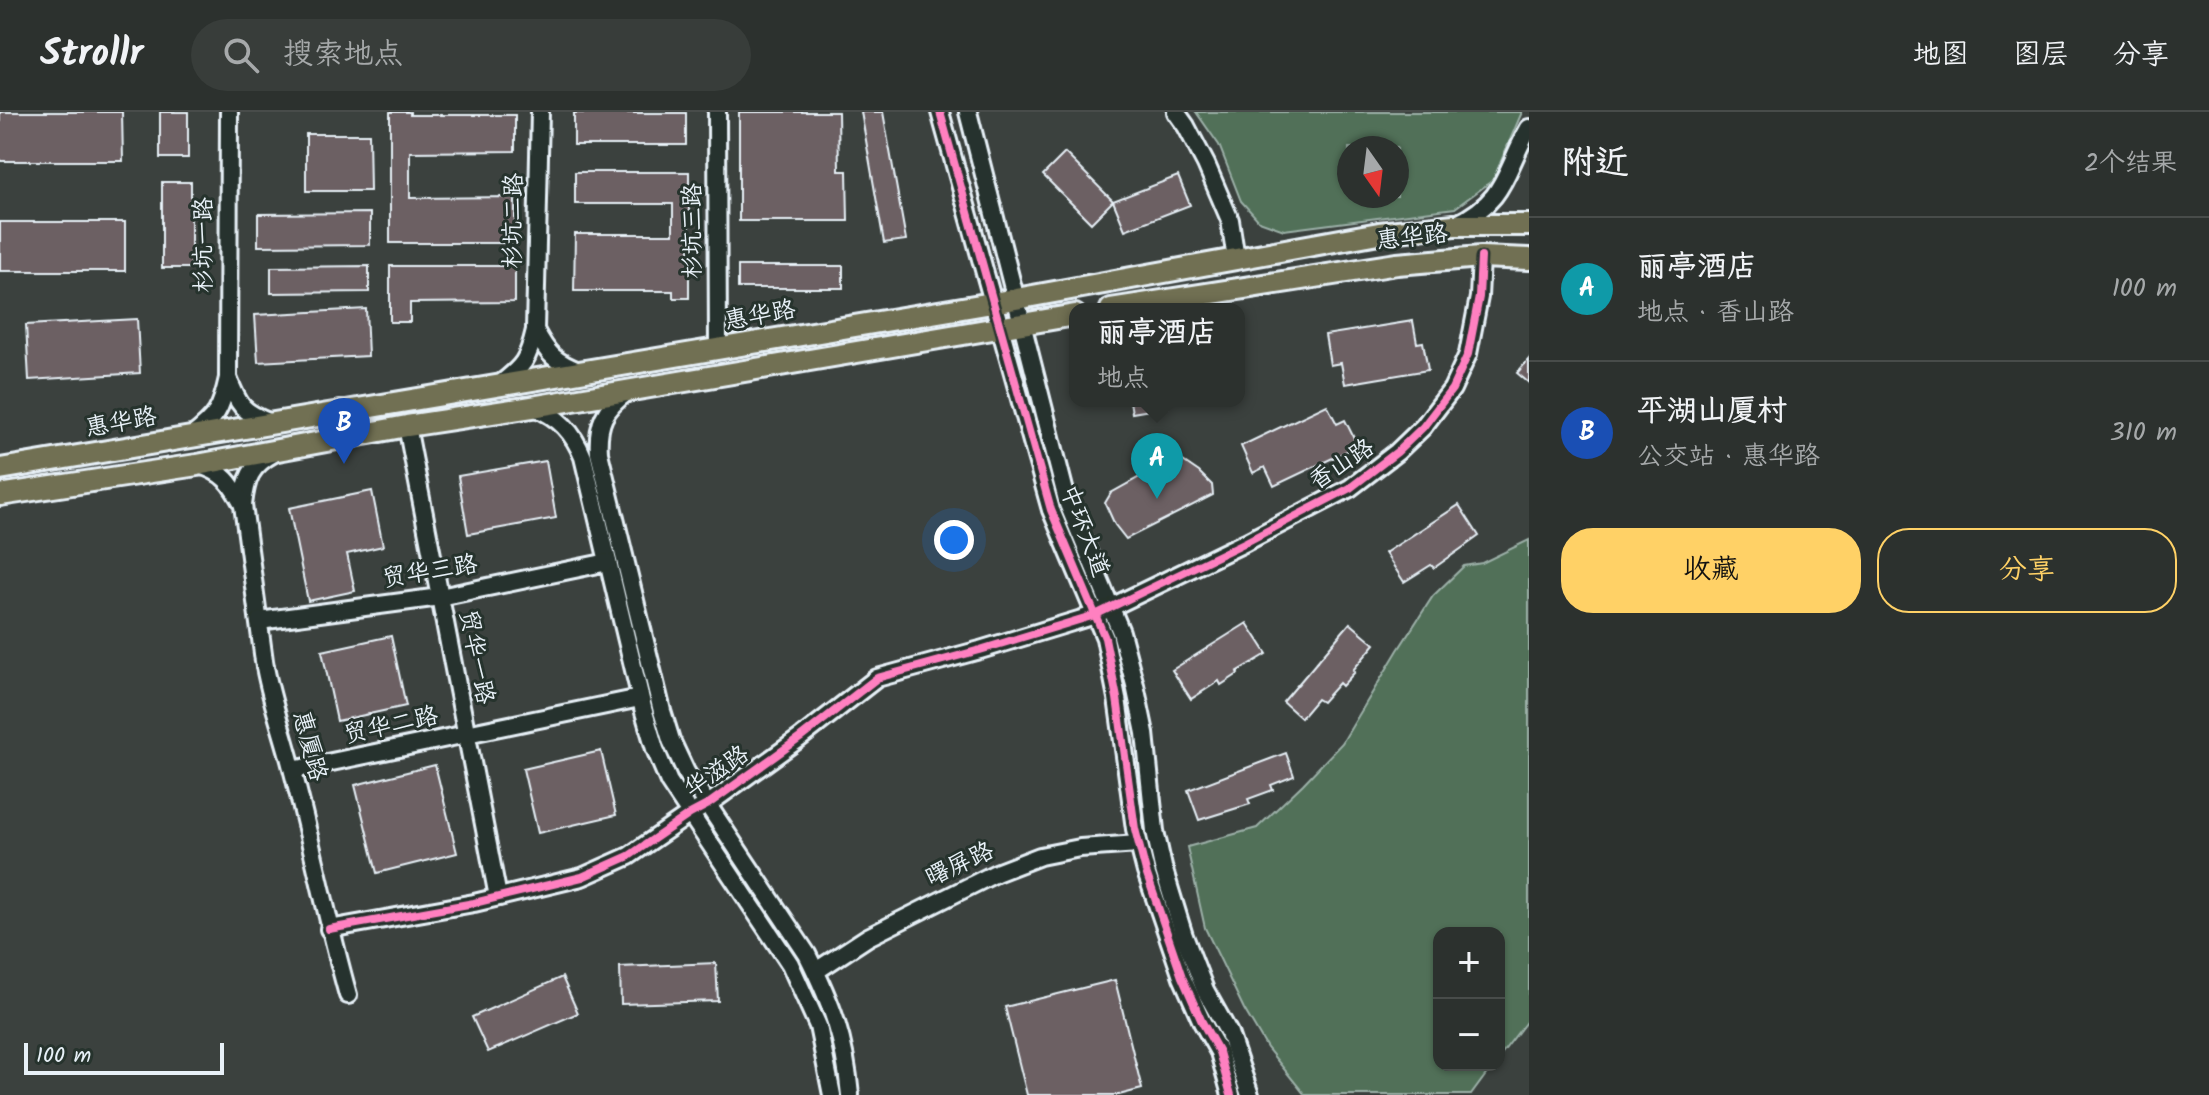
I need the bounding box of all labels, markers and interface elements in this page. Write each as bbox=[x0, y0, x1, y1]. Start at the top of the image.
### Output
search box bbox=[191, 19, 751, 91]
text: Strollr bbox=[40, 25, 143, 85]
text: 搜索地点 bbox=[283, 31, 403, 79]
icon: search bbox=[219, 33, 263, 77]
text: 地图 bbox=[1913, 33, 1969, 78]
text: 图层 bbox=[2013, 33, 2069, 78]
text: 分享 bbox=[2113, 33, 2169, 78]
north arrow bbox=[1337, 136, 1409, 208]
text: 附近 bbox=[1561, 137, 1629, 191]
text: 2个结果 bbox=[2084, 143, 2177, 185]
street label: 杉坑二路 bbox=[494, 173, 534, 269]
street label: 杉坑三路 bbox=[674, 183, 713, 279]
street label: 杉坑一路 bbox=[185, 197, 224, 293]
street label: 惠华路 bbox=[1374, 215, 1450, 261]
text: 丽亭酒店 bbox=[1637, 244, 1757, 292]
text: A bbox=[1579, 268, 1595, 310]
text: 100 m bbox=[2112, 268, 2177, 310]
street label: 惠华路 bbox=[721, 291, 799, 341]
text: 地点 · 香山路 bbox=[1637, 292, 1794, 334]
popup bbox=[1069, 303, 1245, 407]
text: 丽亭酒店 bbox=[1097, 310, 1217, 358]
text: 地点 bbox=[1097, 358, 1149, 400]
text: 平湖山厦村 bbox=[1637, 388, 1787, 436]
street label: 惠华路 bbox=[82, 398, 160, 448]
pin: B bbox=[318, 398, 370, 464]
text: B bbox=[1579, 412, 1595, 454]
text: 310 m bbox=[2110, 412, 2177, 454]
street label: 香山路 bbox=[1301, 429, 1383, 501]
pin: A bbox=[1131, 433, 1183, 499]
text: 公交站 · 惠华路 bbox=[1637, 436, 1820, 478]
street label: 中环大道 bbox=[1049, 479, 1119, 583]
your location bbox=[934, 520, 974, 560]
button: 收藏 bbox=[1561, 528, 1861, 613]
button: 分享 bbox=[1877, 528, 2177, 613]
street label: 贸华三路 bbox=[380, 545, 480, 599]
street label: 贸华一路 bbox=[448, 606, 504, 708]
street label: 贸华二路 bbox=[340, 697, 442, 755]
street label: 惠厦路 bbox=[281, 706, 337, 786]
street label: 华滋路 bbox=[676, 736, 758, 808]
street label: 曙屏路 bbox=[919, 832, 1001, 898]
map controls bbox=[1433, 927, 1505, 1071]
button: + bbox=[1433, 927, 1505, 999]
button: − bbox=[1433, 999, 1505, 1071]
scale bar bbox=[24, 1039, 224, 1075]
text: 100 m bbox=[36, 1039, 91, 1074]

